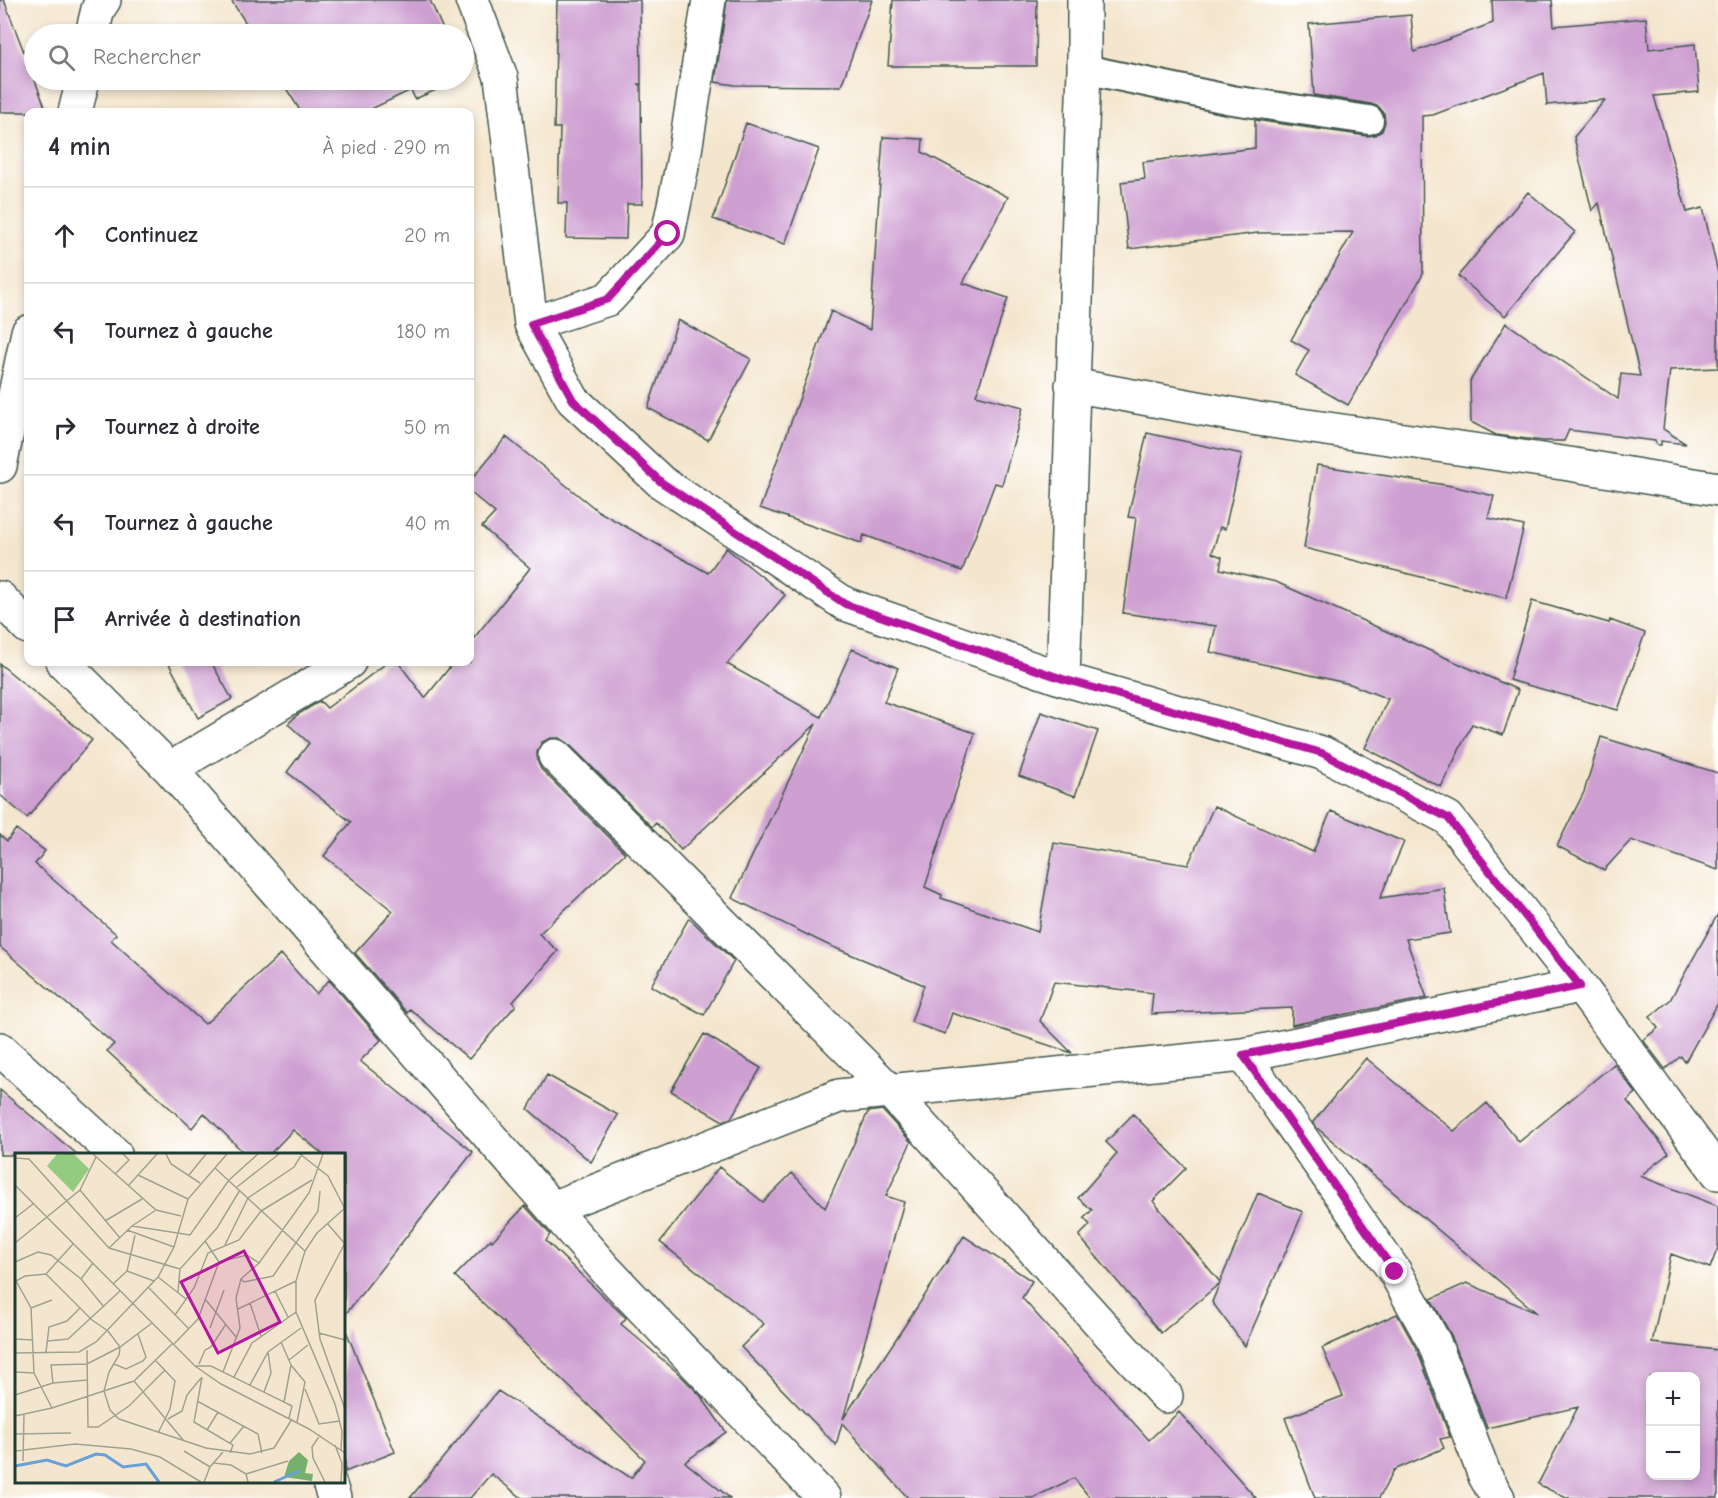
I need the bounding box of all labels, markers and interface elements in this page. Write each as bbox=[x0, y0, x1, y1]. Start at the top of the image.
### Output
search box bbox=[24, 24, 474, 90]
icon: search bbox=[45, 41, 78, 74]
text: Rechercher bbox=[93, 44, 201, 70]
text: 4 min bbox=[48, 132, 111, 162]
text: À pied · 290 m bbox=[323, 136, 450, 159]
icon: ahead bbox=[48, 219, 81, 252]
route start bbox=[654, 220, 680, 246]
text: Continuez bbox=[105, 222, 198, 248]
text: 20 m bbox=[404, 224, 450, 247]
icon: left bbox=[48, 315, 81, 348]
text: Tournez à gauche bbox=[105, 318, 273, 344]
text: 180 m bbox=[396, 320, 450, 343]
icon: right bbox=[48, 411, 81, 444]
text: Tournez à droite bbox=[105, 414, 260, 440]
text: 50 m bbox=[404, 416, 450, 439]
icon: left bbox=[48, 507, 81, 540]
text: Tournez à gauche bbox=[105, 510, 273, 536]
text: 40 m bbox=[405, 512, 450, 535]
icon: arrive bbox=[48, 603, 81, 636]
text: Arrivée à destination bbox=[105, 606, 301, 632]
inset map bbox=[15, 1153, 345, 1483]
route end bbox=[1381, 1258, 1407, 1284]
map controls bbox=[1646, 1372, 1700, 1480]
button: + bbox=[1646, 1372, 1700, 1426]
button: − bbox=[1646, 1426, 1700, 1480]

